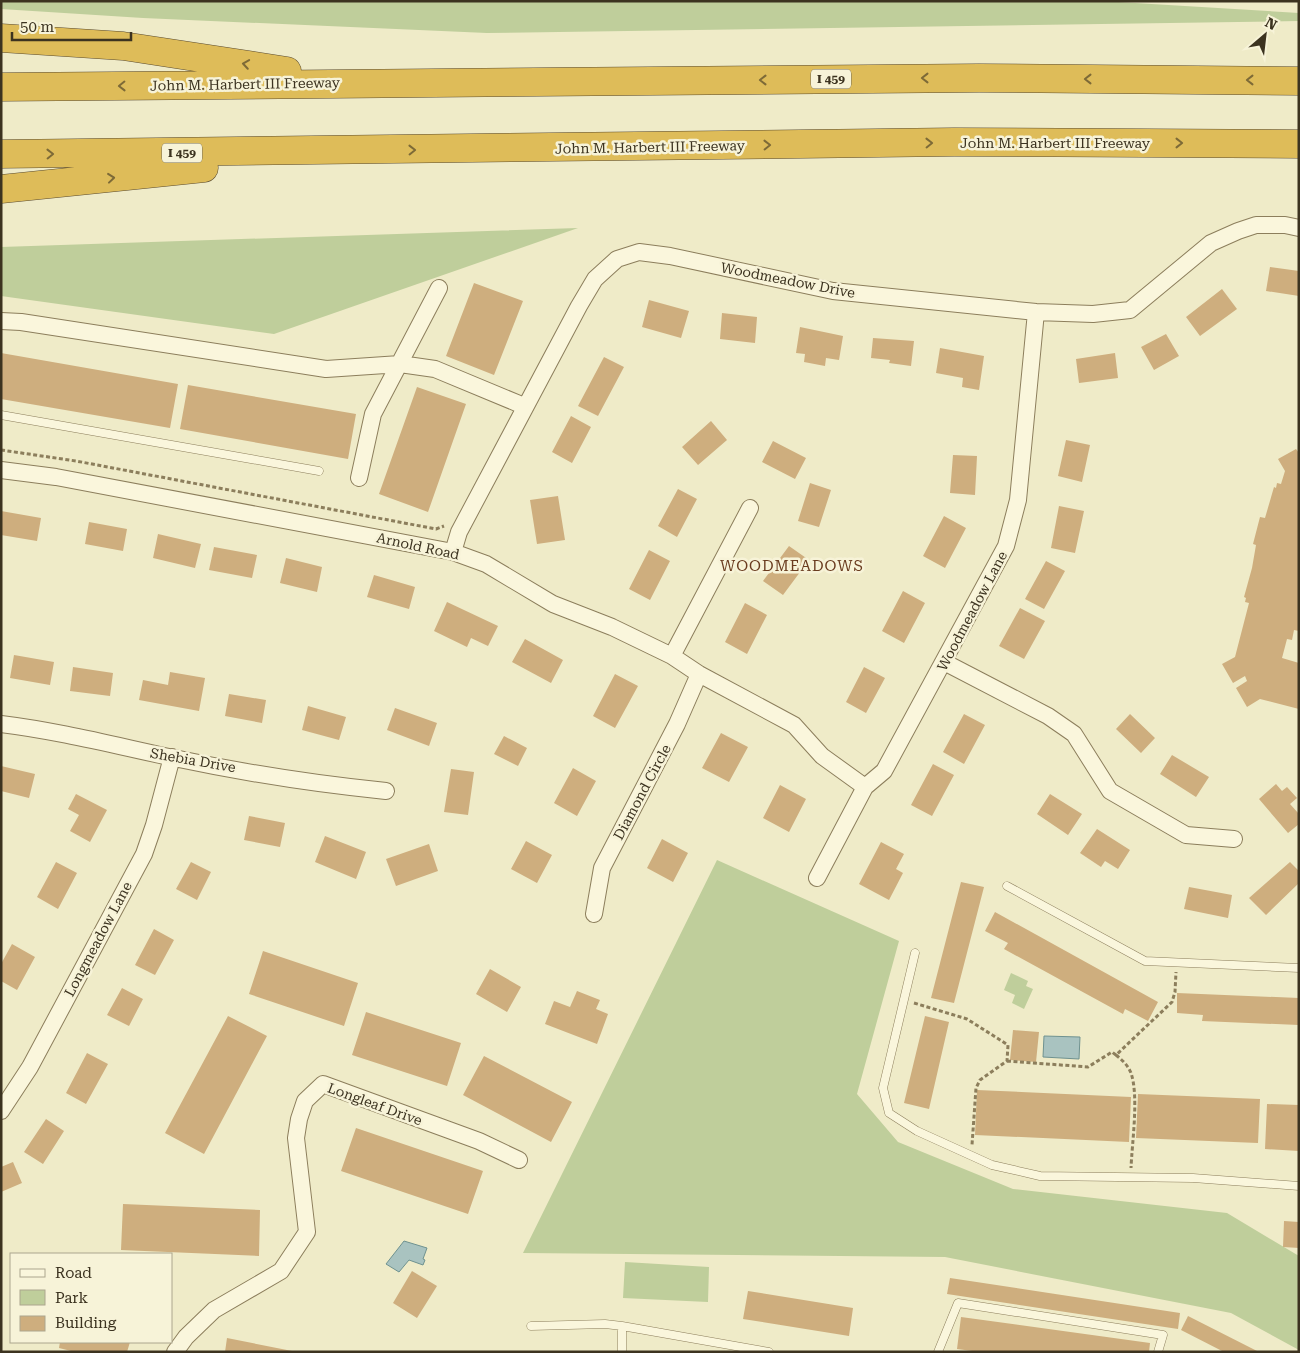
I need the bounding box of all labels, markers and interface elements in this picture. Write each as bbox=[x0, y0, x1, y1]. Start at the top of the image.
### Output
scale bar bbox=[12, 10, 131, 42]
north arrow bbox=[1240, 10, 1290, 60]
text: N bbox=[1263, 14, 1280, 33]
text: 50 m bbox=[20, 18, 55, 36]
one-way arrow bbox=[241, 60, 250, 70]
road number: I 459 bbox=[811, 70, 851, 88]
one-way arrow bbox=[921, 73, 928, 83]
street label: John M. Harbert III Freeway bbox=[150, 74, 341, 94]
one-way arrow bbox=[1083, 74, 1091, 84]
one-way arrow bbox=[758, 75, 766, 85]
one-way arrow bbox=[1246, 75, 1254, 85]
one-way arrow bbox=[117, 81, 125, 91]
street label: John M. Harbert III Freeway bbox=[960, 135, 1151, 151]
street label: John M. Harbert III Freeway bbox=[555, 137, 746, 157]
one-way arrow bbox=[926, 137, 934, 148]
one-way arrow bbox=[1176, 138, 1184, 148]
one-way arrow bbox=[764, 140, 771, 150]
road number: I 459 bbox=[162, 144, 202, 162]
one-way arrow bbox=[408, 145, 416, 155]
one-way arrow bbox=[46, 149, 54, 159]
one-way arrow bbox=[107, 173, 115, 184]
street label: Woodmeadow Drive bbox=[719, 259, 857, 301]
street label: Arnold Road bbox=[375, 529, 461, 563]
street label: Woodmeadow Lane bbox=[934, 548, 1010, 674]
district label: WOODMEADOWS bbox=[720, 557, 864, 575]
street label: Diamond Circle bbox=[610, 741, 674, 843]
street label: Shebia Drive bbox=[149, 745, 237, 775]
street label: Longmeadow Lane bbox=[61, 879, 135, 999]
street label: Longleaf Drive bbox=[326, 1079, 425, 1129]
legend bbox=[10, 1253, 172, 1343]
text: Road bbox=[55, 1264, 92, 1282]
text: Park bbox=[55, 1289, 89, 1307]
text: Building bbox=[55, 1314, 117, 1332]

